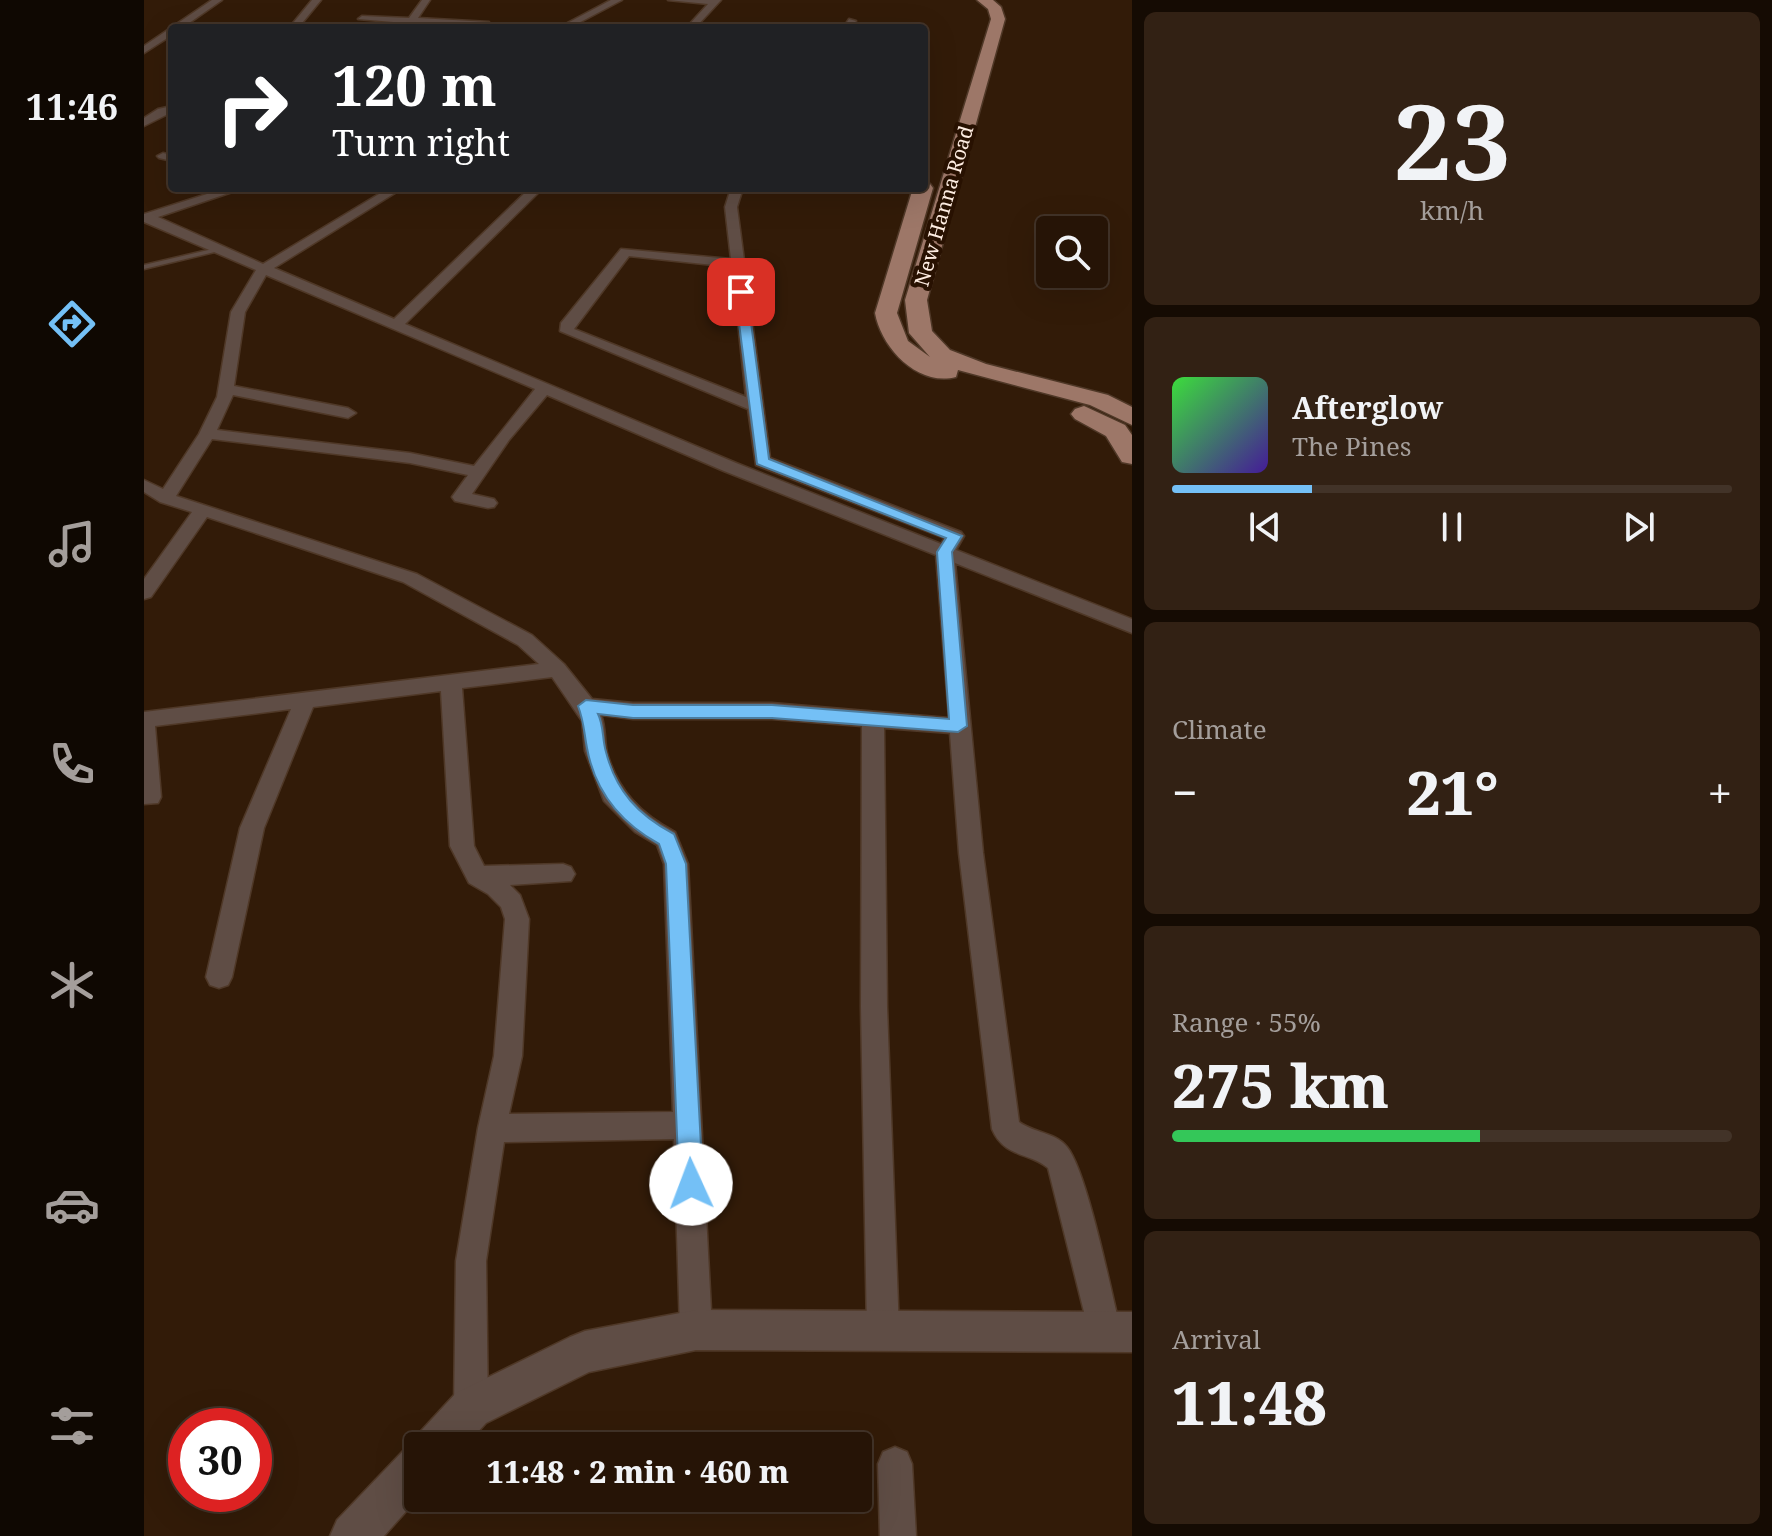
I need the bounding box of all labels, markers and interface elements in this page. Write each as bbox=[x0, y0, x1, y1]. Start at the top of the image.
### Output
text: 120 m bbox=[332, 46, 497, 122]
icon: right bbox=[200, 56, 304, 160]
text: 23 bbox=[1393, 69, 1511, 210]
text: 11:46 bbox=[26, 82, 118, 131]
text: Turn right bbox=[332, 118, 510, 167]
street label: New Hanna Road bbox=[908, 122, 979, 289]
text: km/h bbox=[1420, 192, 1484, 228]
map controls bbox=[1036, 216, 1108, 288]
button: search bbox=[1036, 216, 1108, 288]
pin bbox=[707, 258, 775, 326]
icon: arrive bbox=[719, 270, 763, 314]
icon: directions bbox=[44, 296, 100, 352]
text: Afterglow bbox=[1292, 387, 1443, 428]
text: The Pines bbox=[1292, 428, 1412, 464]
icon: previous bbox=[1243, 505, 1287, 549]
icon: pause bbox=[1430, 505, 1474, 549]
icon: next bbox=[1617, 505, 1661, 549]
icon: music bbox=[44, 516, 100, 572]
text: Climate bbox=[1172, 711, 1267, 747]
icon: phone bbox=[44, 736, 100, 792]
text: 21° bbox=[1406, 751, 1498, 833]
text: − bbox=[1172, 762, 1197, 822]
text: + bbox=[1707, 762, 1732, 822]
icon: climate bbox=[44, 957, 100, 1013]
text: Range · 55% bbox=[1172, 1004, 1321, 1040]
text: 275 km bbox=[1172, 1044, 1389, 1126]
position arrow bbox=[649, 1142, 733, 1226]
icon: car bbox=[44, 1177, 100, 1233]
text: Arrival bbox=[1172, 1321, 1261, 1357]
text: 11:48 bbox=[1172, 1361, 1327, 1443]
icon: filters bbox=[44, 1398, 100, 1454]
speed limit sign: 30 bbox=[168, 1408, 272, 1512]
text: 11:48 · 2 min · 460 m bbox=[487, 1451, 789, 1492]

